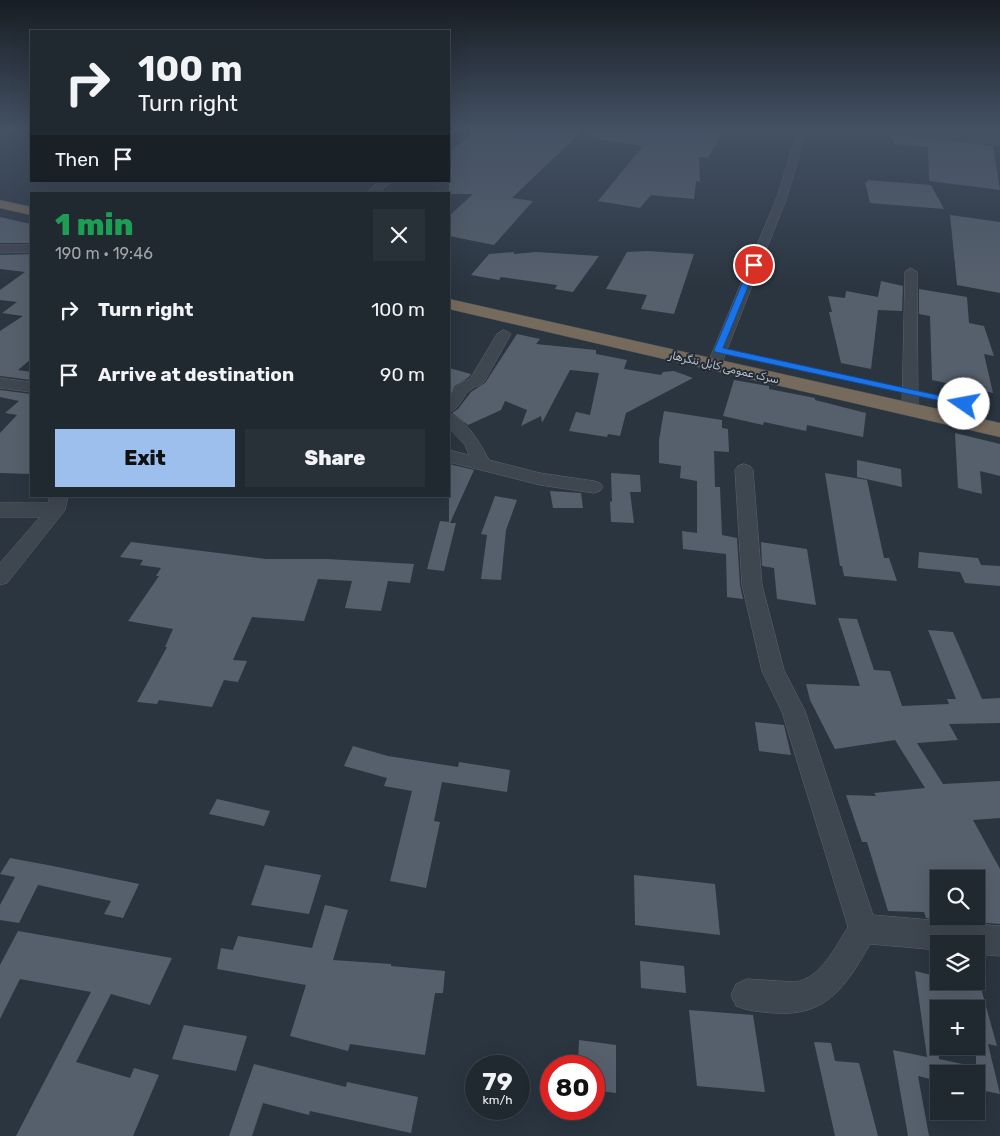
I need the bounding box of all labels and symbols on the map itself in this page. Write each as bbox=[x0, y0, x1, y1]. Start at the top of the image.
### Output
pin bbox=[733, 244, 775, 286]
street label: سرک عمومی کابل ننگرهار bbox=[666, 348, 780, 387]
position arrow bbox=[937, 377, 989, 429]
speed limit sign: 80 bbox=[540, 1055, 605, 1120]

